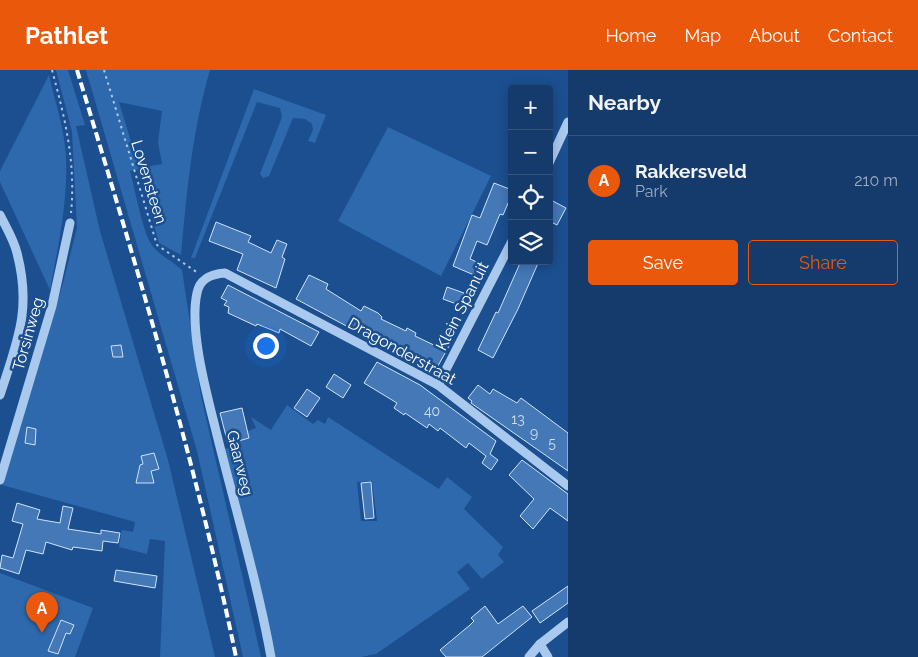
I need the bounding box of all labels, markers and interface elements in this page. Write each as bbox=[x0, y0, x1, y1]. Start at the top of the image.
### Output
text: Pathlet bbox=[25, 21, 108, 50]
text: Home bbox=[605, 25, 656, 46]
text: Map bbox=[684, 25, 721, 46]
text: About bbox=[749, 25, 800, 46]
text: Contact bbox=[828, 25, 893, 46]
map controls bbox=[508, 85, 553, 265]
button: + bbox=[508, 85, 553, 130]
text: Nearby bbox=[588, 90, 661, 115]
button: − bbox=[508, 130, 553, 175]
street label: Lovensteen bbox=[127, 138, 171, 226]
text: Rakkersveld bbox=[635, 160, 747, 182]
text: A bbox=[599, 171, 609, 190]
text: 210 m bbox=[854, 171, 898, 190]
button: locate bbox=[508, 175, 553, 220]
text: Park bbox=[635, 182, 668, 201]
button: layers bbox=[508, 220, 553, 265]
button: Save bbox=[588, 240, 738, 285]
button: Share bbox=[748, 240, 898, 285]
street label: Klein Spanuit bbox=[432, 258, 493, 353]
street label: Torsinweg bbox=[8, 295, 48, 373]
street label: Dragonderstraat bbox=[345, 313, 460, 389]
your location bbox=[253, 333, 279, 359]
house number: 40 bbox=[424, 403, 440, 419]
house number: 13 bbox=[511, 411, 525, 427]
house number: 9 bbox=[530, 425, 538, 441]
street label: Gaarweg bbox=[223, 428, 257, 498]
house number: 5 bbox=[548, 435, 556, 451]
pin: A bbox=[26, 592, 58, 633]

